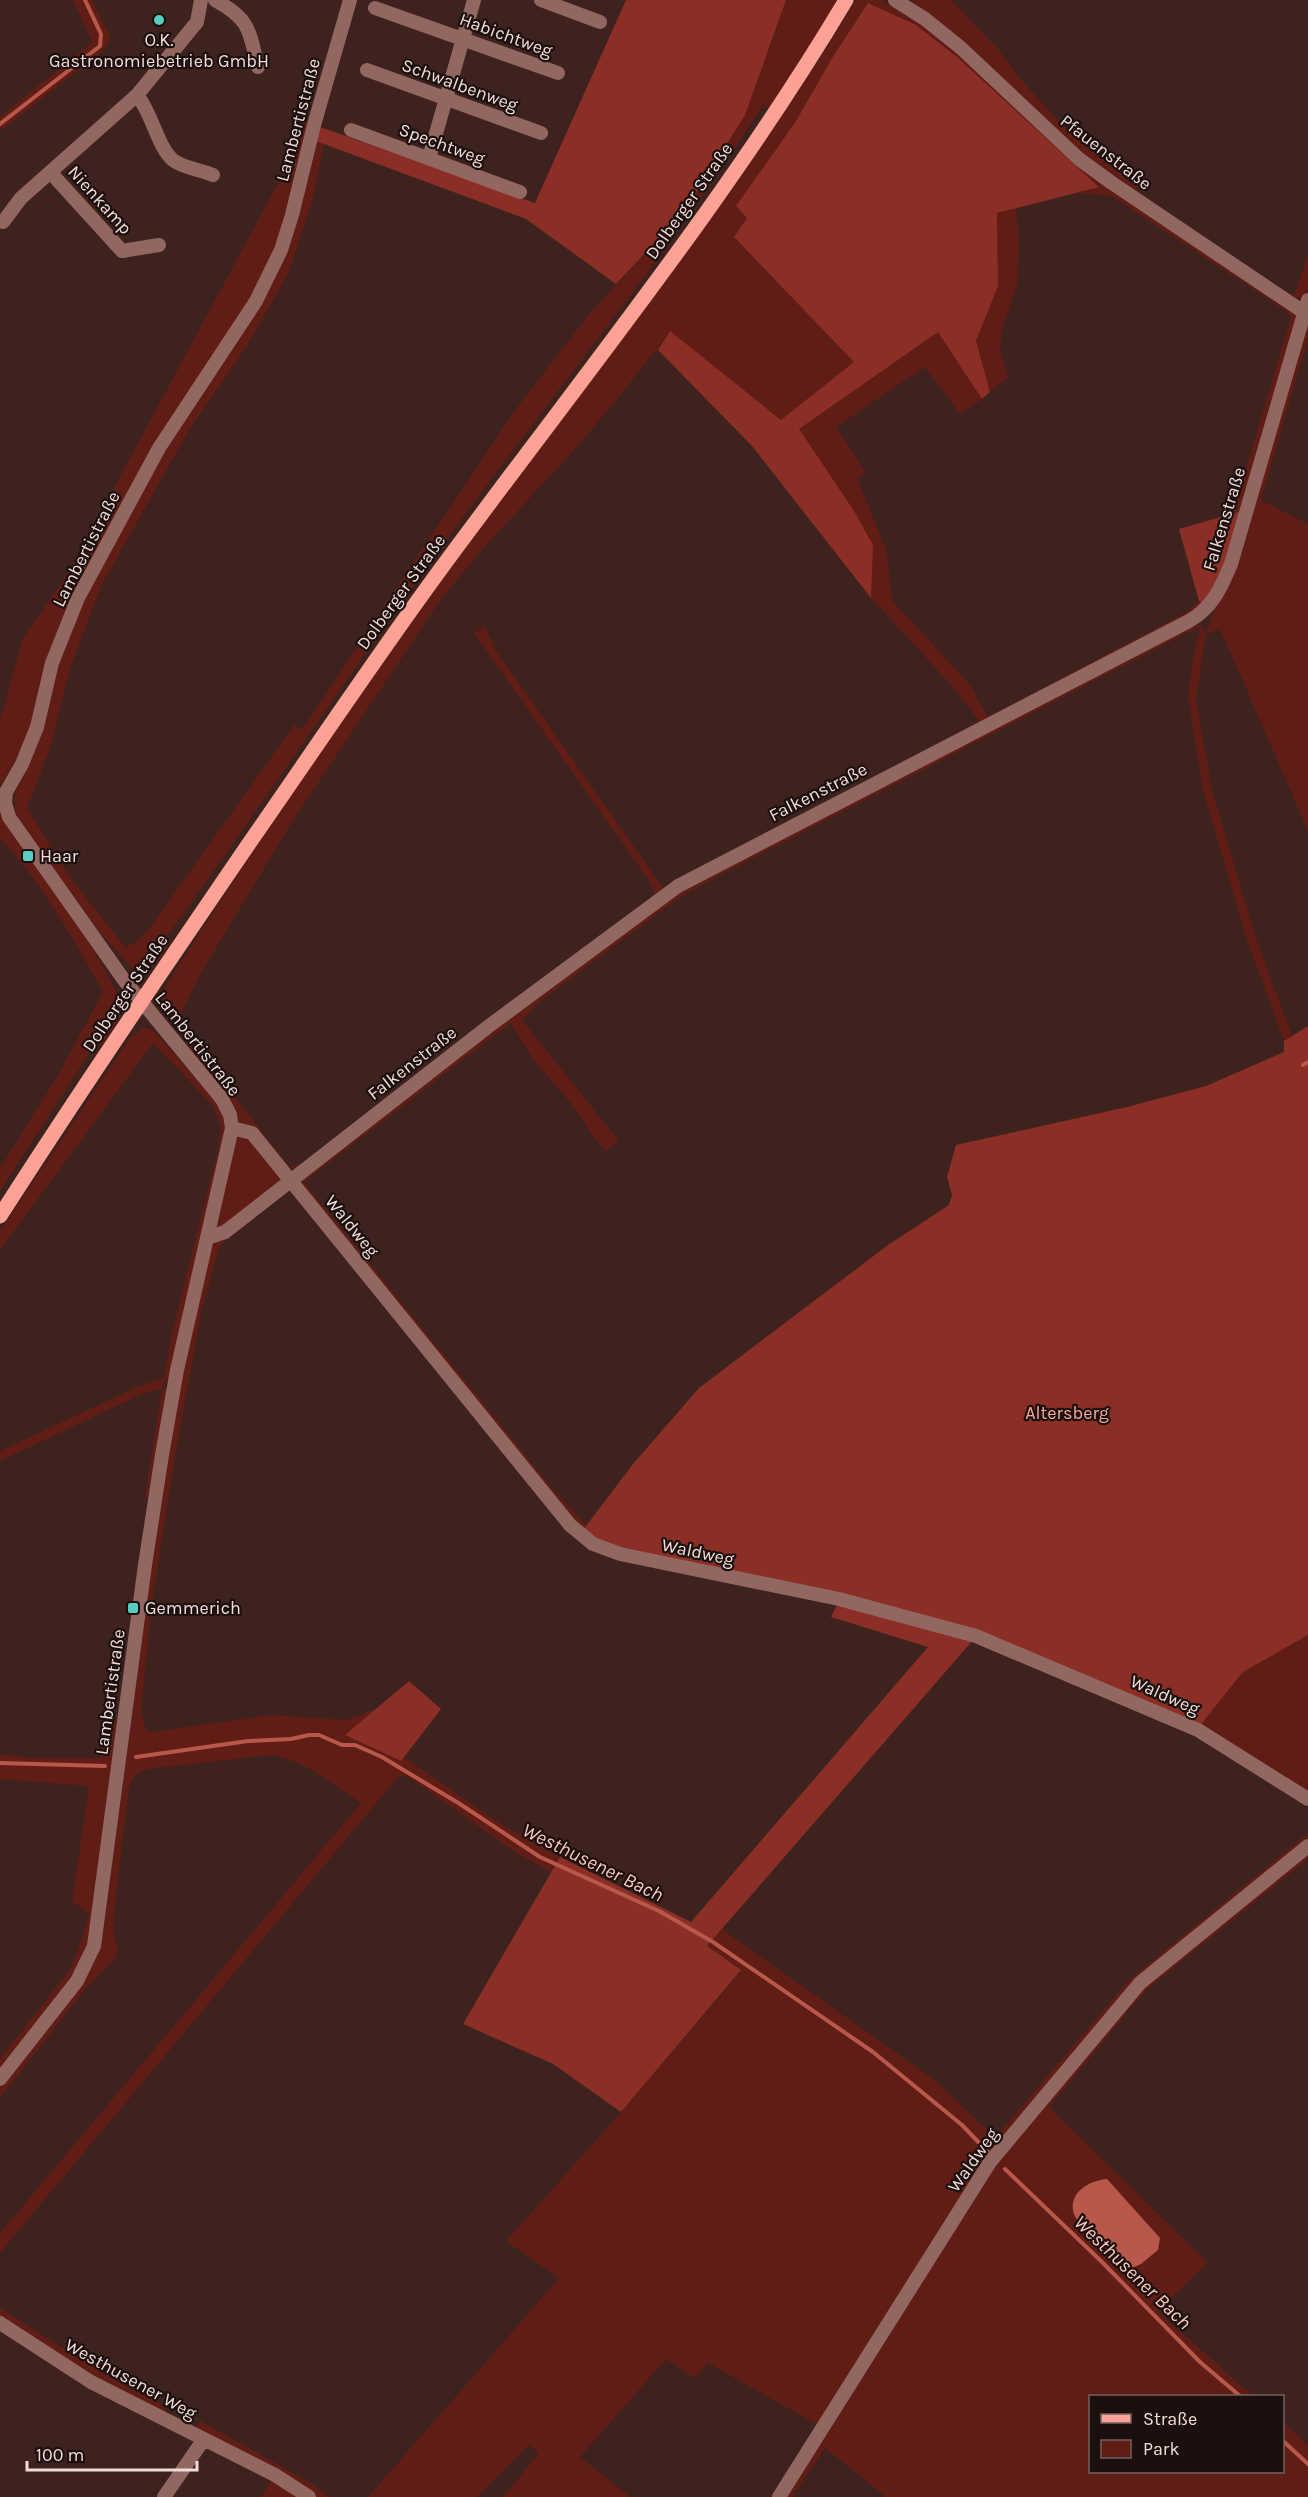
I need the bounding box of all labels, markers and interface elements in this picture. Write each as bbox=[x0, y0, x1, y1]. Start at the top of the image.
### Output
street label: Habichtweg bbox=[457, 8, 555, 62]
marker: O.K. Gastronomiebetrieb GmbH bbox=[152, 13, 166, 27]
place label: O.K. Gastronomiebetrieb GmbH bbox=[49, 29, 269, 72]
street label: Schwalbenweg bbox=[399, 54, 521, 116]
street label: Lambertistraße bbox=[271, 56, 325, 184]
street label: Pfauenstraße bbox=[1056, 109, 1156, 195]
street label: Spechtweg bbox=[396, 118, 488, 170]
street label: Dolberger Straße bbox=[641, 138, 737, 264]
street label: Nienkamp bbox=[63, 161, 137, 239]
street label: Falkenstraße bbox=[1198, 465, 1250, 573]
street label: Lambertistraße bbox=[47, 488, 125, 610]
street label: Dolberger Straße bbox=[352, 530, 450, 654]
street label: Falkenstraße bbox=[765, 758, 871, 826]
place label: Haar bbox=[40, 845, 79, 867]
marker: Haar bbox=[21, 849, 35, 863]
street label: Dolberger Straße bbox=[77, 930, 173, 1056]
street label: Lambertistraße bbox=[150, 987, 246, 1101]
street label: Falkenstraße bbox=[363, 1021, 461, 1105]
street label: Waldweg bbox=[320, 1190, 384, 1262]
park label: Altersberg bbox=[1025, 1402, 1109, 1424]
street label: Waldweg bbox=[660, 1534, 736, 1570]
place label: Gemmerich bbox=[145, 1597, 241, 1619]
marker: Gemmerich bbox=[126, 1601, 140, 1615]
street label: Lambertistraße bbox=[90, 1628, 130, 1756]
street label: Waldweg bbox=[1127, 1670, 1203, 1720]
water label: Westhusener Bach bbox=[518, 1818, 667, 1907]
street label: Waldweg bbox=[943, 2124, 1003, 2196]
water label: Westhusener Bach bbox=[1069, 2211, 1196, 2334]
street label: Westhusener Weg bbox=[61, 2334, 201, 2424]
legend bbox=[1089, 2395, 1284, 2473]
text: Straße bbox=[1143, 2408, 1197, 2430]
scale bar bbox=[27, 2434, 196, 2472]
text: Park bbox=[1143, 2438, 1180, 2460]
text: 100 m bbox=[36, 2444, 84, 2466]

